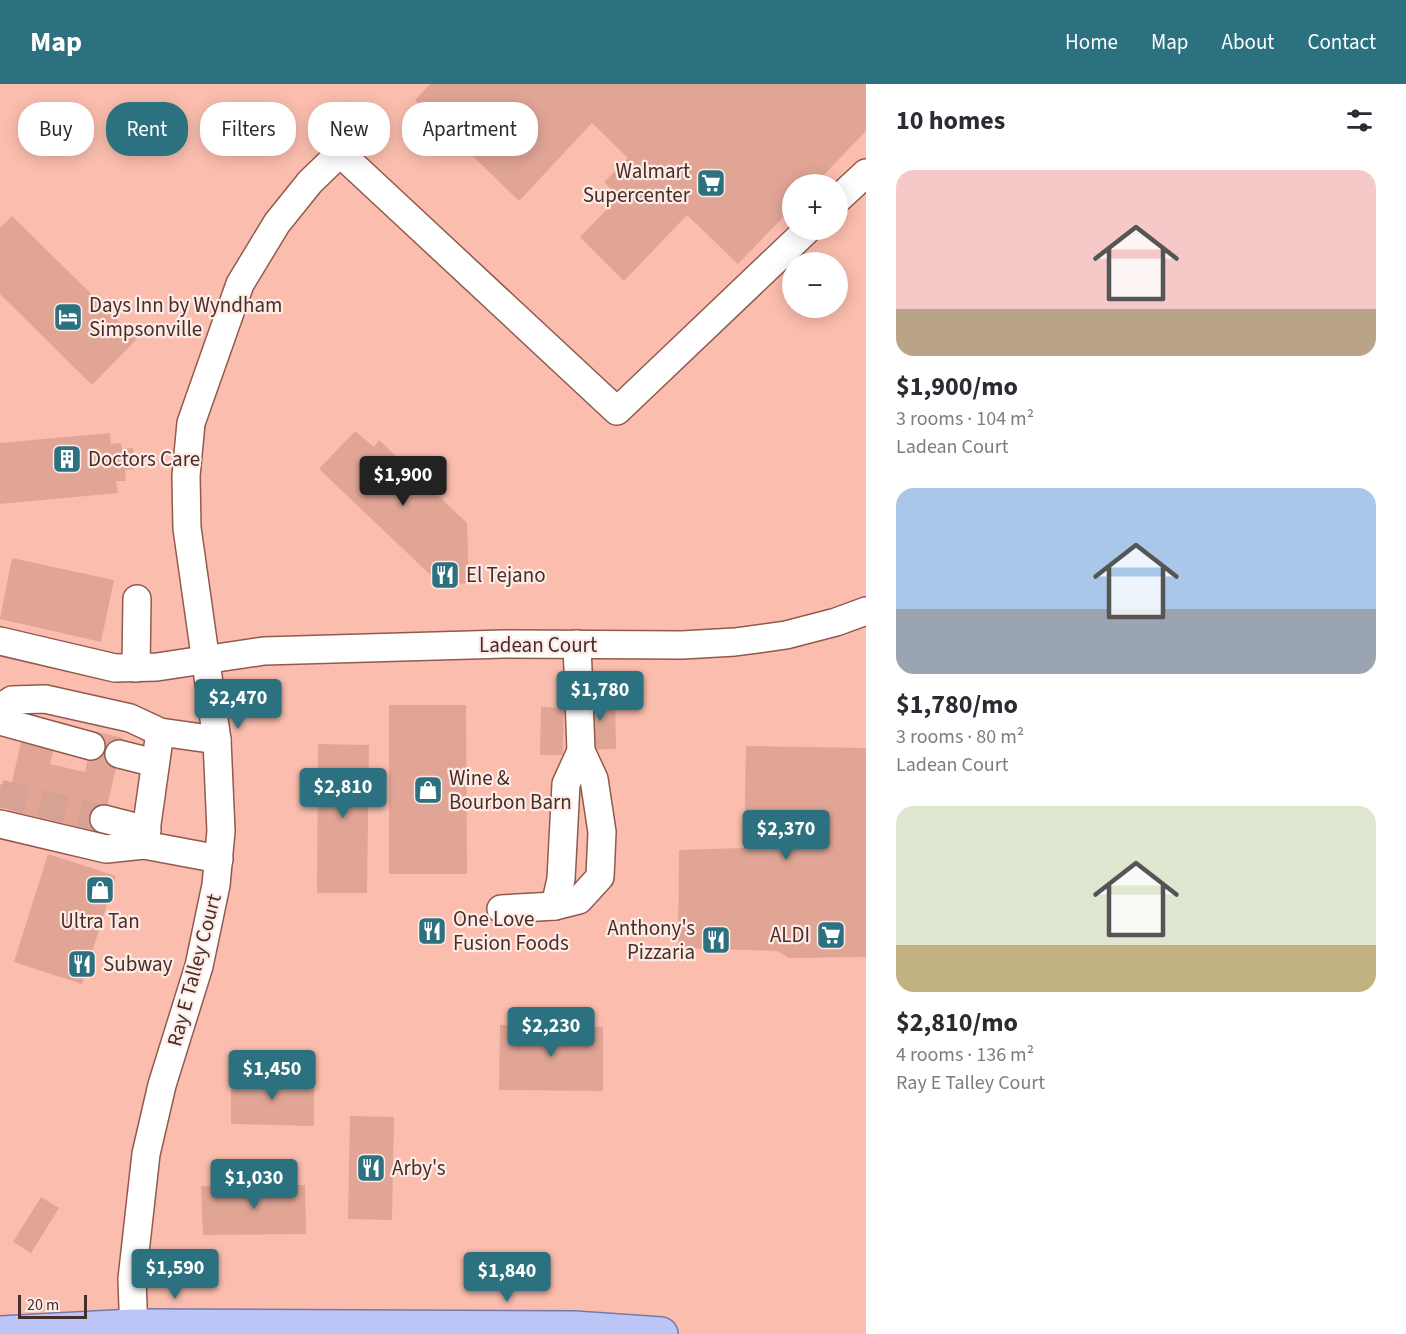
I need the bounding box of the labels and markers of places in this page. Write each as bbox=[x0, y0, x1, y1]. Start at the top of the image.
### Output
place label: Walmart Supercenter bbox=[583, 156, 691, 210]
supermarket icon: Walmart Supercenter bbox=[695, 167, 727, 199]
place label: Days Inn by Wyndham Simpsonville bbox=[89, 290, 282, 344]
hotel icon: Days Inn by Wyndham Simpsonville bbox=[52, 301, 84, 333]
building icon: Doctors Care bbox=[51, 443, 83, 475]
place label: Doctors Care bbox=[88, 444, 200, 474]
pin: $1,900 bbox=[354, 456, 452, 507]
restaurant icon: El Tejano bbox=[429, 559, 461, 591]
place label: El Tejano bbox=[466, 560, 546, 590]
pin: $1,780 bbox=[551, 671, 649, 722]
pin: $2,470 bbox=[189, 679, 287, 730]
place label: Wine & Bourbon Barn bbox=[449, 763, 572, 817]
pin: $2,810 bbox=[294, 768, 392, 819]
shop icon: Wine & Bourbon Barn bbox=[412, 774, 444, 806]
pin: $2,370 bbox=[737, 810, 835, 861]
shop icon: Ultra Tan bbox=[84, 874, 116, 906]
place label: One Love Fusion Foods bbox=[453, 904, 569, 958]
place label: Ultra Tan bbox=[60, 906, 140, 936]
place label: Anthony's Pizzaria bbox=[607, 913, 695, 967]
restaurant icon: One Love Fusion Foods bbox=[416, 915, 448, 947]
supermarket icon: ALDI bbox=[815, 919, 847, 951]
place label: ALDI bbox=[770, 920, 810, 950]
restaurant icon: Anthony's Pizzaria bbox=[700, 924, 732, 956]
restaurant icon: Subway bbox=[66, 948, 98, 980]
place label: Subway bbox=[103, 949, 173, 979]
pin: $2,230 bbox=[502, 1007, 600, 1058]
pin: $1,450 bbox=[223, 1050, 321, 1101]
restaurant icon: Arby's bbox=[355, 1152, 387, 1184]
place label: Arby's bbox=[392, 1153, 446, 1183]
pin: $1,030 bbox=[205, 1159, 303, 1210]
pin: $1,590 bbox=[126, 1249, 224, 1300]
pin: $1,840 bbox=[458, 1252, 556, 1303]

